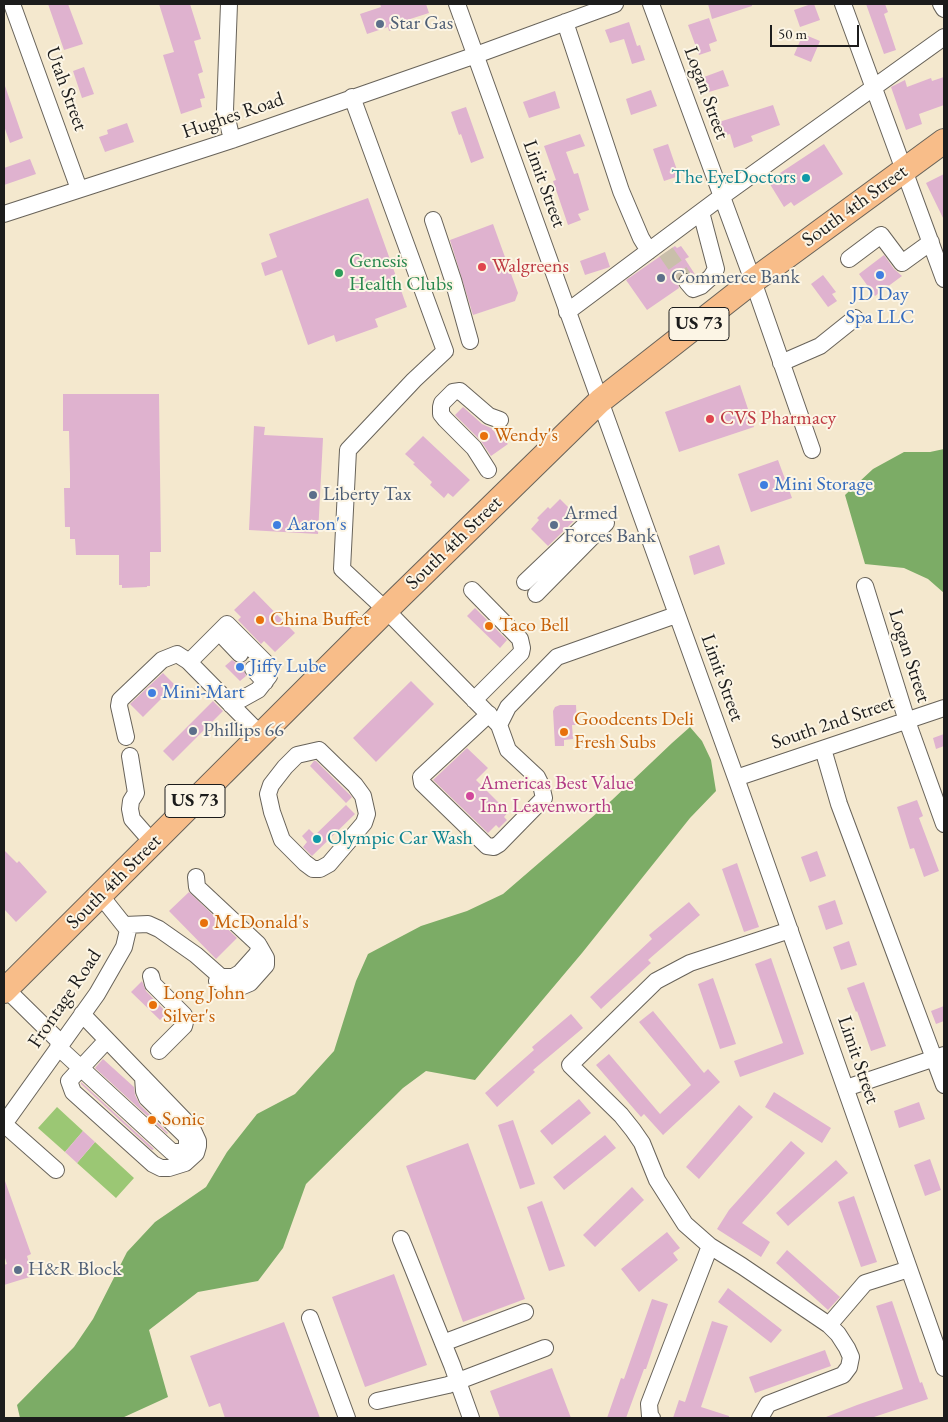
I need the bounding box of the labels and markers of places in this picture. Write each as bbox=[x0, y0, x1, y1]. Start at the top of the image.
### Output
place label: Star Gas bbox=[390, 12, 453, 36]
marker: Star Gas bbox=[374, 18, 386, 30]
place label: The EyeDoctors bbox=[671, 166, 796, 190]
marker: The EyeDoctors bbox=[800, 172, 812, 184]
place label: Genesis Health Clubs bbox=[349, 250, 453, 297]
place label: Walgreens bbox=[492, 255, 569, 279]
marker: Walgreens bbox=[476, 261, 488, 273]
place label: Commerce Bank bbox=[671, 266, 800, 290]
marker: Genesis Health Clubs bbox=[333, 267, 345, 279]
marker: JD Day Spa LLC bbox=[874, 269, 886, 281]
marker: Commerce Bank bbox=[655, 272, 667, 284]
place label: JD Day Spa LLC bbox=[846, 283, 914, 330]
place label: CVS Pharmacy bbox=[720, 407, 836, 431]
marker: CVS Pharmacy bbox=[704, 413, 716, 425]
place label: Wendy's bbox=[494, 424, 558, 448]
marker: Wendy's bbox=[478, 430, 490, 442]
place label: Mini Storage bbox=[774, 473, 873, 497]
marker: Mini Storage bbox=[758, 479, 770, 491]
place label: Liberty Tax bbox=[323, 483, 411, 507]
marker: Liberty Tax bbox=[307, 489, 319, 501]
place label: Armed Forces Bank bbox=[564, 502, 656, 549]
place label: Aaron's bbox=[287, 513, 346, 537]
marker: Aaron's bbox=[271, 519, 283, 531]
marker: Armed Forces Bank bbox=[548, 519, 560, 531]
place label: China Buffet bbox=[270, 608, 369, 632]
marker: China Buffet bbox=[254, 614, 266, 626]
place label: Taco Bell bbox=[499, 614, 569, 638]
marker: Taco Bell bbox=[483, 620, 495, 632]
place label: Jiffy Lube bbox=[250, 655, 326, 679]
marker: Jiffy Lube bbox=[234, 661, 246, 673]
place label: Mini-Mart bbox=[162, 681, 244, 705]
marker: Mini-Mart bbox=[146, 687, 158, 699]
place label: Goodcents Deli Fresh Subs bbox=[574, 708, 694, 755]
place label: Phillips 66 bbox=[203, 719, 284, 743]
marker: Phillips 66 bbox=[187, 725, 199, 737]
marker: Goodcents Deli Fresh Subs bbox=[558, 726, 570, 738]
place label: Americas Best Value Inn Leavenworth bbox=[480, 772, 634, 819]
marker: Americas Best Value Inn Leavenworth bbox=[464, 790, 476, 802]
place label: Olympic Car Wash bbox=[327, 827, 473, 851]
marker: Olympic Car Wash bbox=[311, 833, 323, 845]
place label: McDonald's bbox=[214, 911, 309, 935]
marker: McDonald's bbox=[198, 917, 210, 929]
place label: Long John Silver's bbox=[163, 982, 245, 1029]
marker: Long John Silver's bbox=[147, 999, 159, 1011]
place label: Sonic bbox=[162, 1108, 205, 1132]
marker: Sonic bbox=[146, 1114, 158, 1126]
place label: H&R Block bbox=[28, 1258, 122, 1282]
marker: H&R Block bbox=[12, 1264, 24, 1276]

